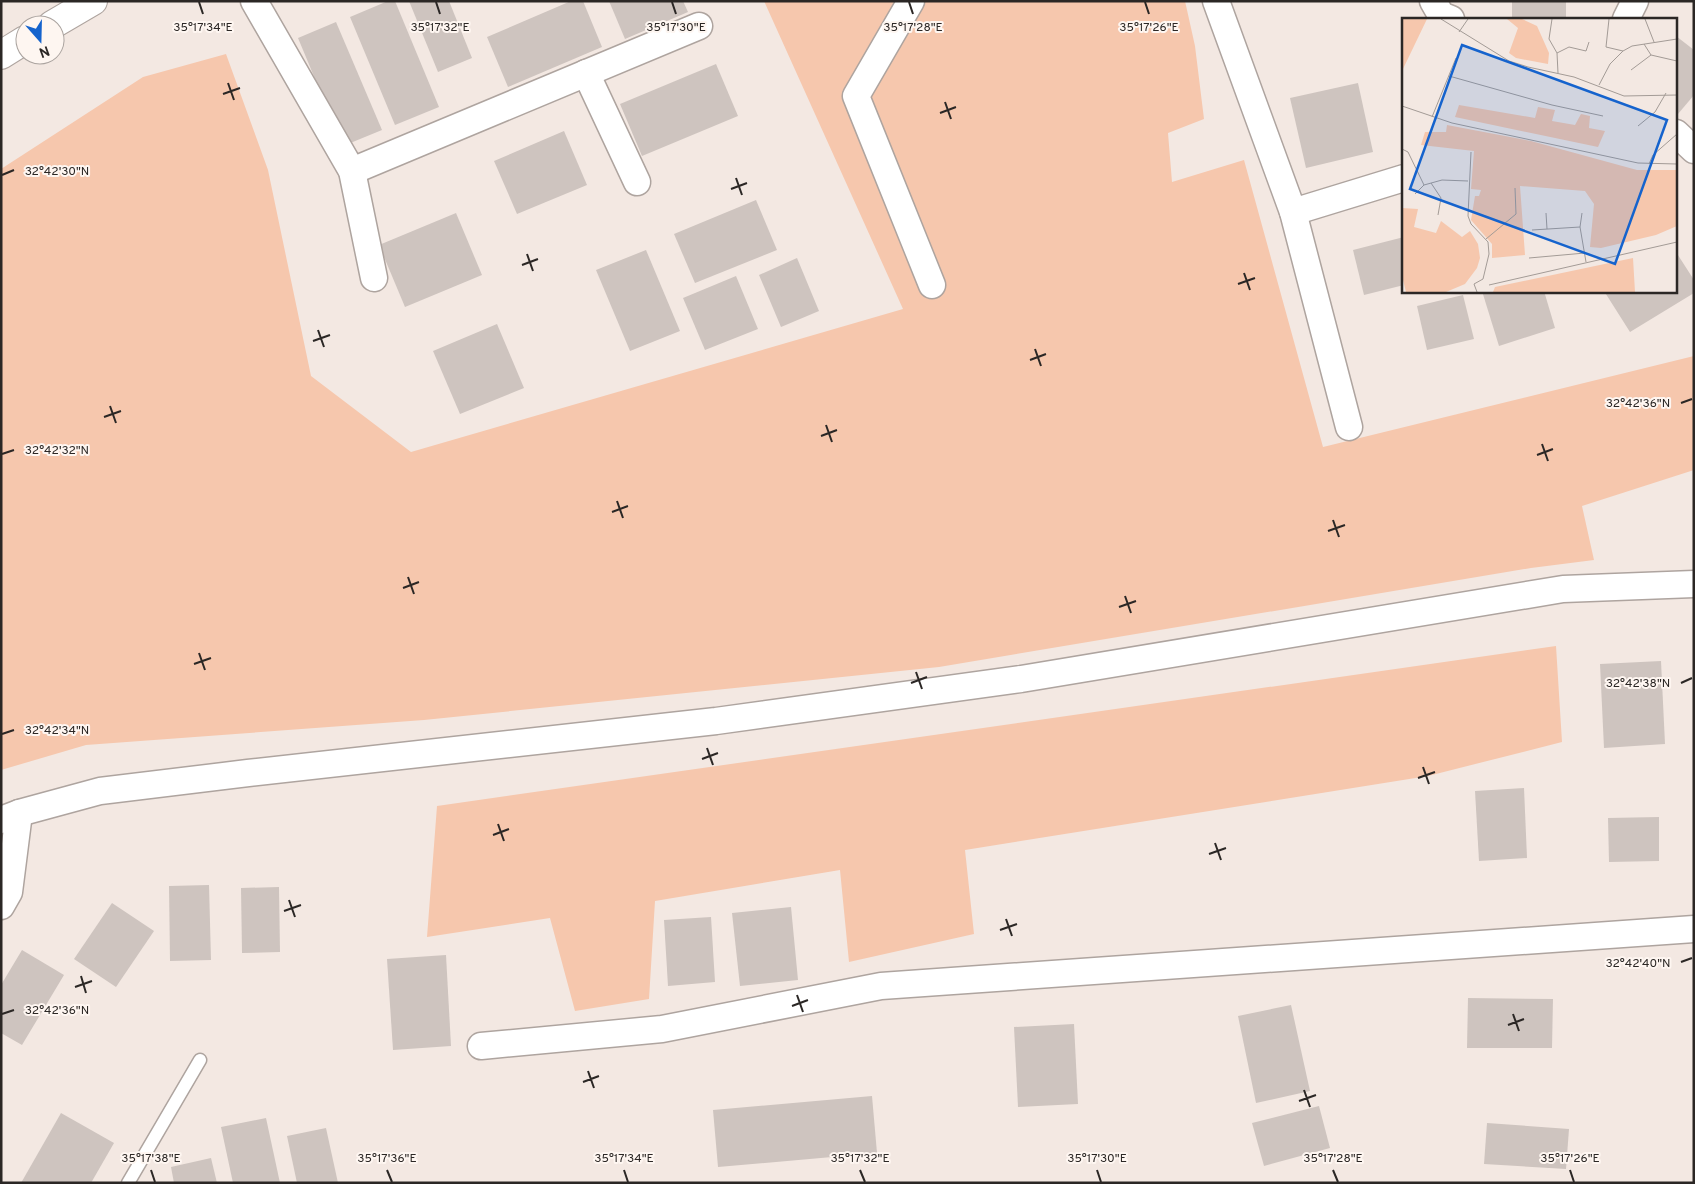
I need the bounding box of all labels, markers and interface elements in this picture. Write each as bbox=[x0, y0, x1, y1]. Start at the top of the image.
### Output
north arrow bbox=[15, 15, 65, 65]
inset map bbox=[1402, 18, 1678, 292]
text: 35°17'34"E bbox=[173, 20, 233, 36]
text: 35°17'32"E bbox=[410, 20, 470, 36]
text: 35°17'30"E bbox=[646, 20, 706, 36]
text: 35°17'28"E bbox=[883, 20, 943, 36]
text: 35°17'26"E bbox=[1119, 20, 1179, 36]
text: N bbox=[36, 41, 52, 61]
text: 32°42'30"N bbox=[25, 164, 89, 180]
text: 32°42'36"N bbox=[1606, 396, 1670, 412]
text: 32°42'32"N bbox=[25, 443, 89, 459]
text: 32°42'38"N bbox=[1606, 676, 1670, 692]
text: 32°42'34"N bbox=[25, 723, 89, 739]
text: 32°42'40"N bbox=[1605, 956, 1671, 972]
text: 32°42'36"N bbox=[25, 1003, 89, 1019]
text: 35°17'38"E bbox=[121, 1151, 181, 1167]
text: 35°17'36"E bbox=[357, 1151, 417, 1167]
text: 35°17'34"E bbox=[594, 1151, 654, 1167]
text: 35°17'32"E bbox=[830, 1151, 890, 1167]
text: 35°17'30"E bbox=[1067, 1151, 1127, 1167]
text: 35°17'28"E bbox=[1303, 1151, 1363, 1167]
text: 35°17'26"E bbox=[1540, 1151, 1600, 1167]

